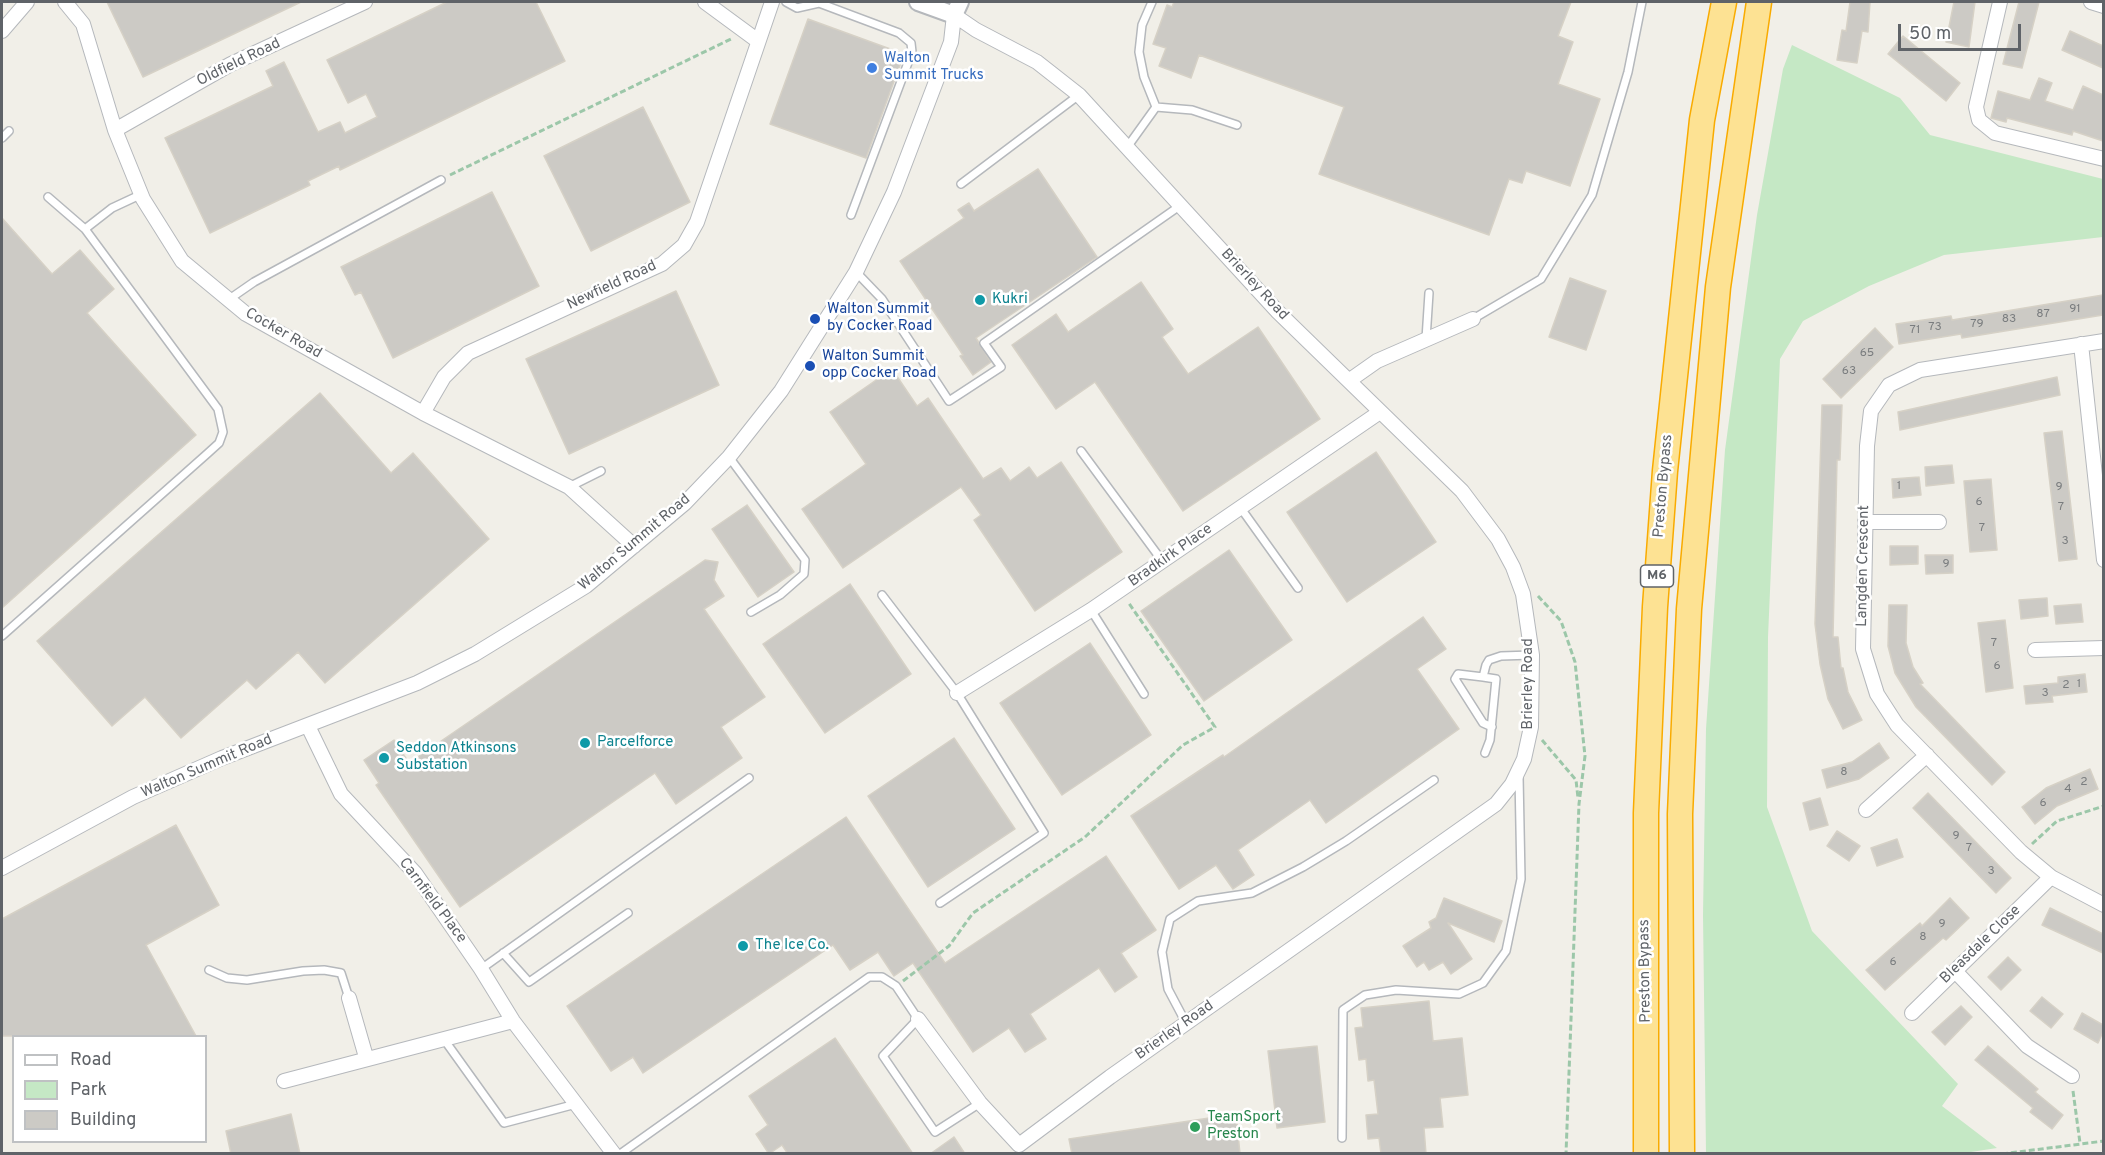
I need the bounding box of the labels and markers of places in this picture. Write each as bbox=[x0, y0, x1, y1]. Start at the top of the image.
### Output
place label: Walton Summit Trucks bbox=[884, 50, 984, 85]
marker: Walton Summit Trucks bbox=[865, 61, 879, 75]
place label: Kukri bbox=[992, 291, 1028, 309]
marker: Kukri bbox=[973, 293, 987, 307]
place label: Walton Summit by Cocker Road bbox=[827, 301, 933, 336]
marker: Walton Summit by Cocker Road bbox=[808, 312, 822, 326]
place label: Walton Summit opp Cocker Road bbox=[822, 348, 936, 383]
marker: Walton Summit opp Cocker Road bbox=[803, 359, 817, 373]
place label: Parcelforce bbox=[597, 734, 673, 752]
marker: Parcelforce bbox=[578, 736, 592, 750]
place label: Seddon Atkinsons Substation bbox=[396, 740, 516, 775]
marker: Seddon Atkinsons Substation bbox=[377, 751, 391, 765]
place label: The Ice Co. bbox=[755, 937, 829, 955]
marker: The Ice Co. bbox=[736, 939, 750, 953]
place label: TeamSport Preston bbox=[1207, 1109, 1281, 1144]
marker: TeamSport Preston bbox=[1188, 1120, 1202, 1134]

